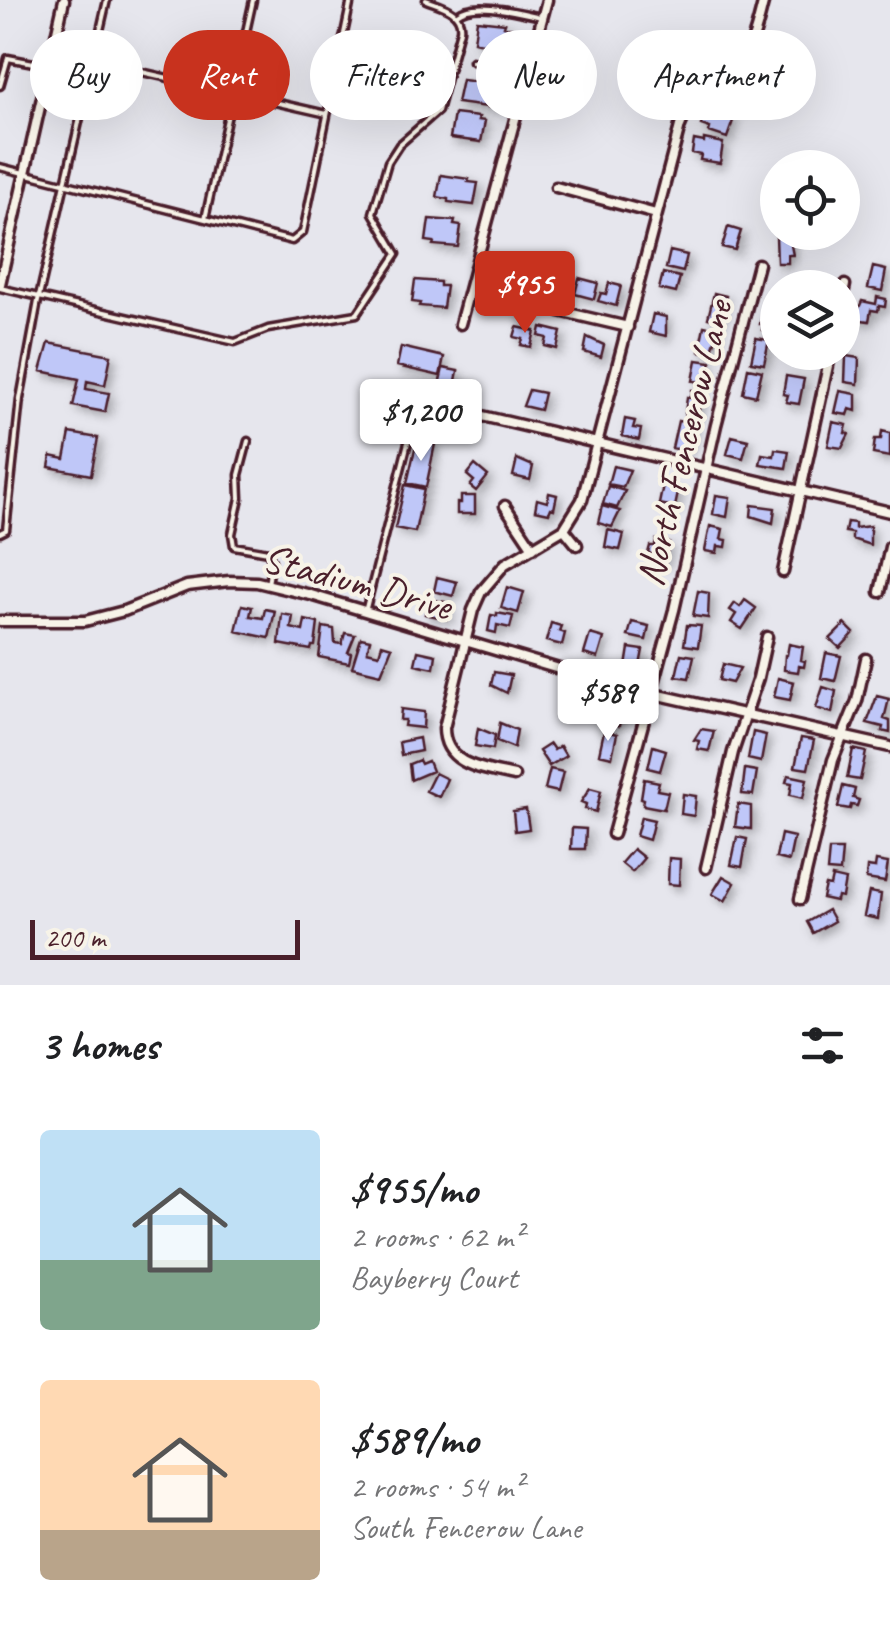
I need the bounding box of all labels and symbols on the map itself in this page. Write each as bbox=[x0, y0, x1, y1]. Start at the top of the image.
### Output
pin: $955 bbox=[466, 251, 584, 336]
street label: North Fencerow Lane bbox=[624, 292, 744, 591]
pin: $1,200 bbox=[340, 379, 502, 464]
street label: Stadium Drive bbox=[257, 533, 460, 632]
pin: $589 bbox=[549, 659, 667, 744]
scale bar bbox=[30, 915, 300, 960]

